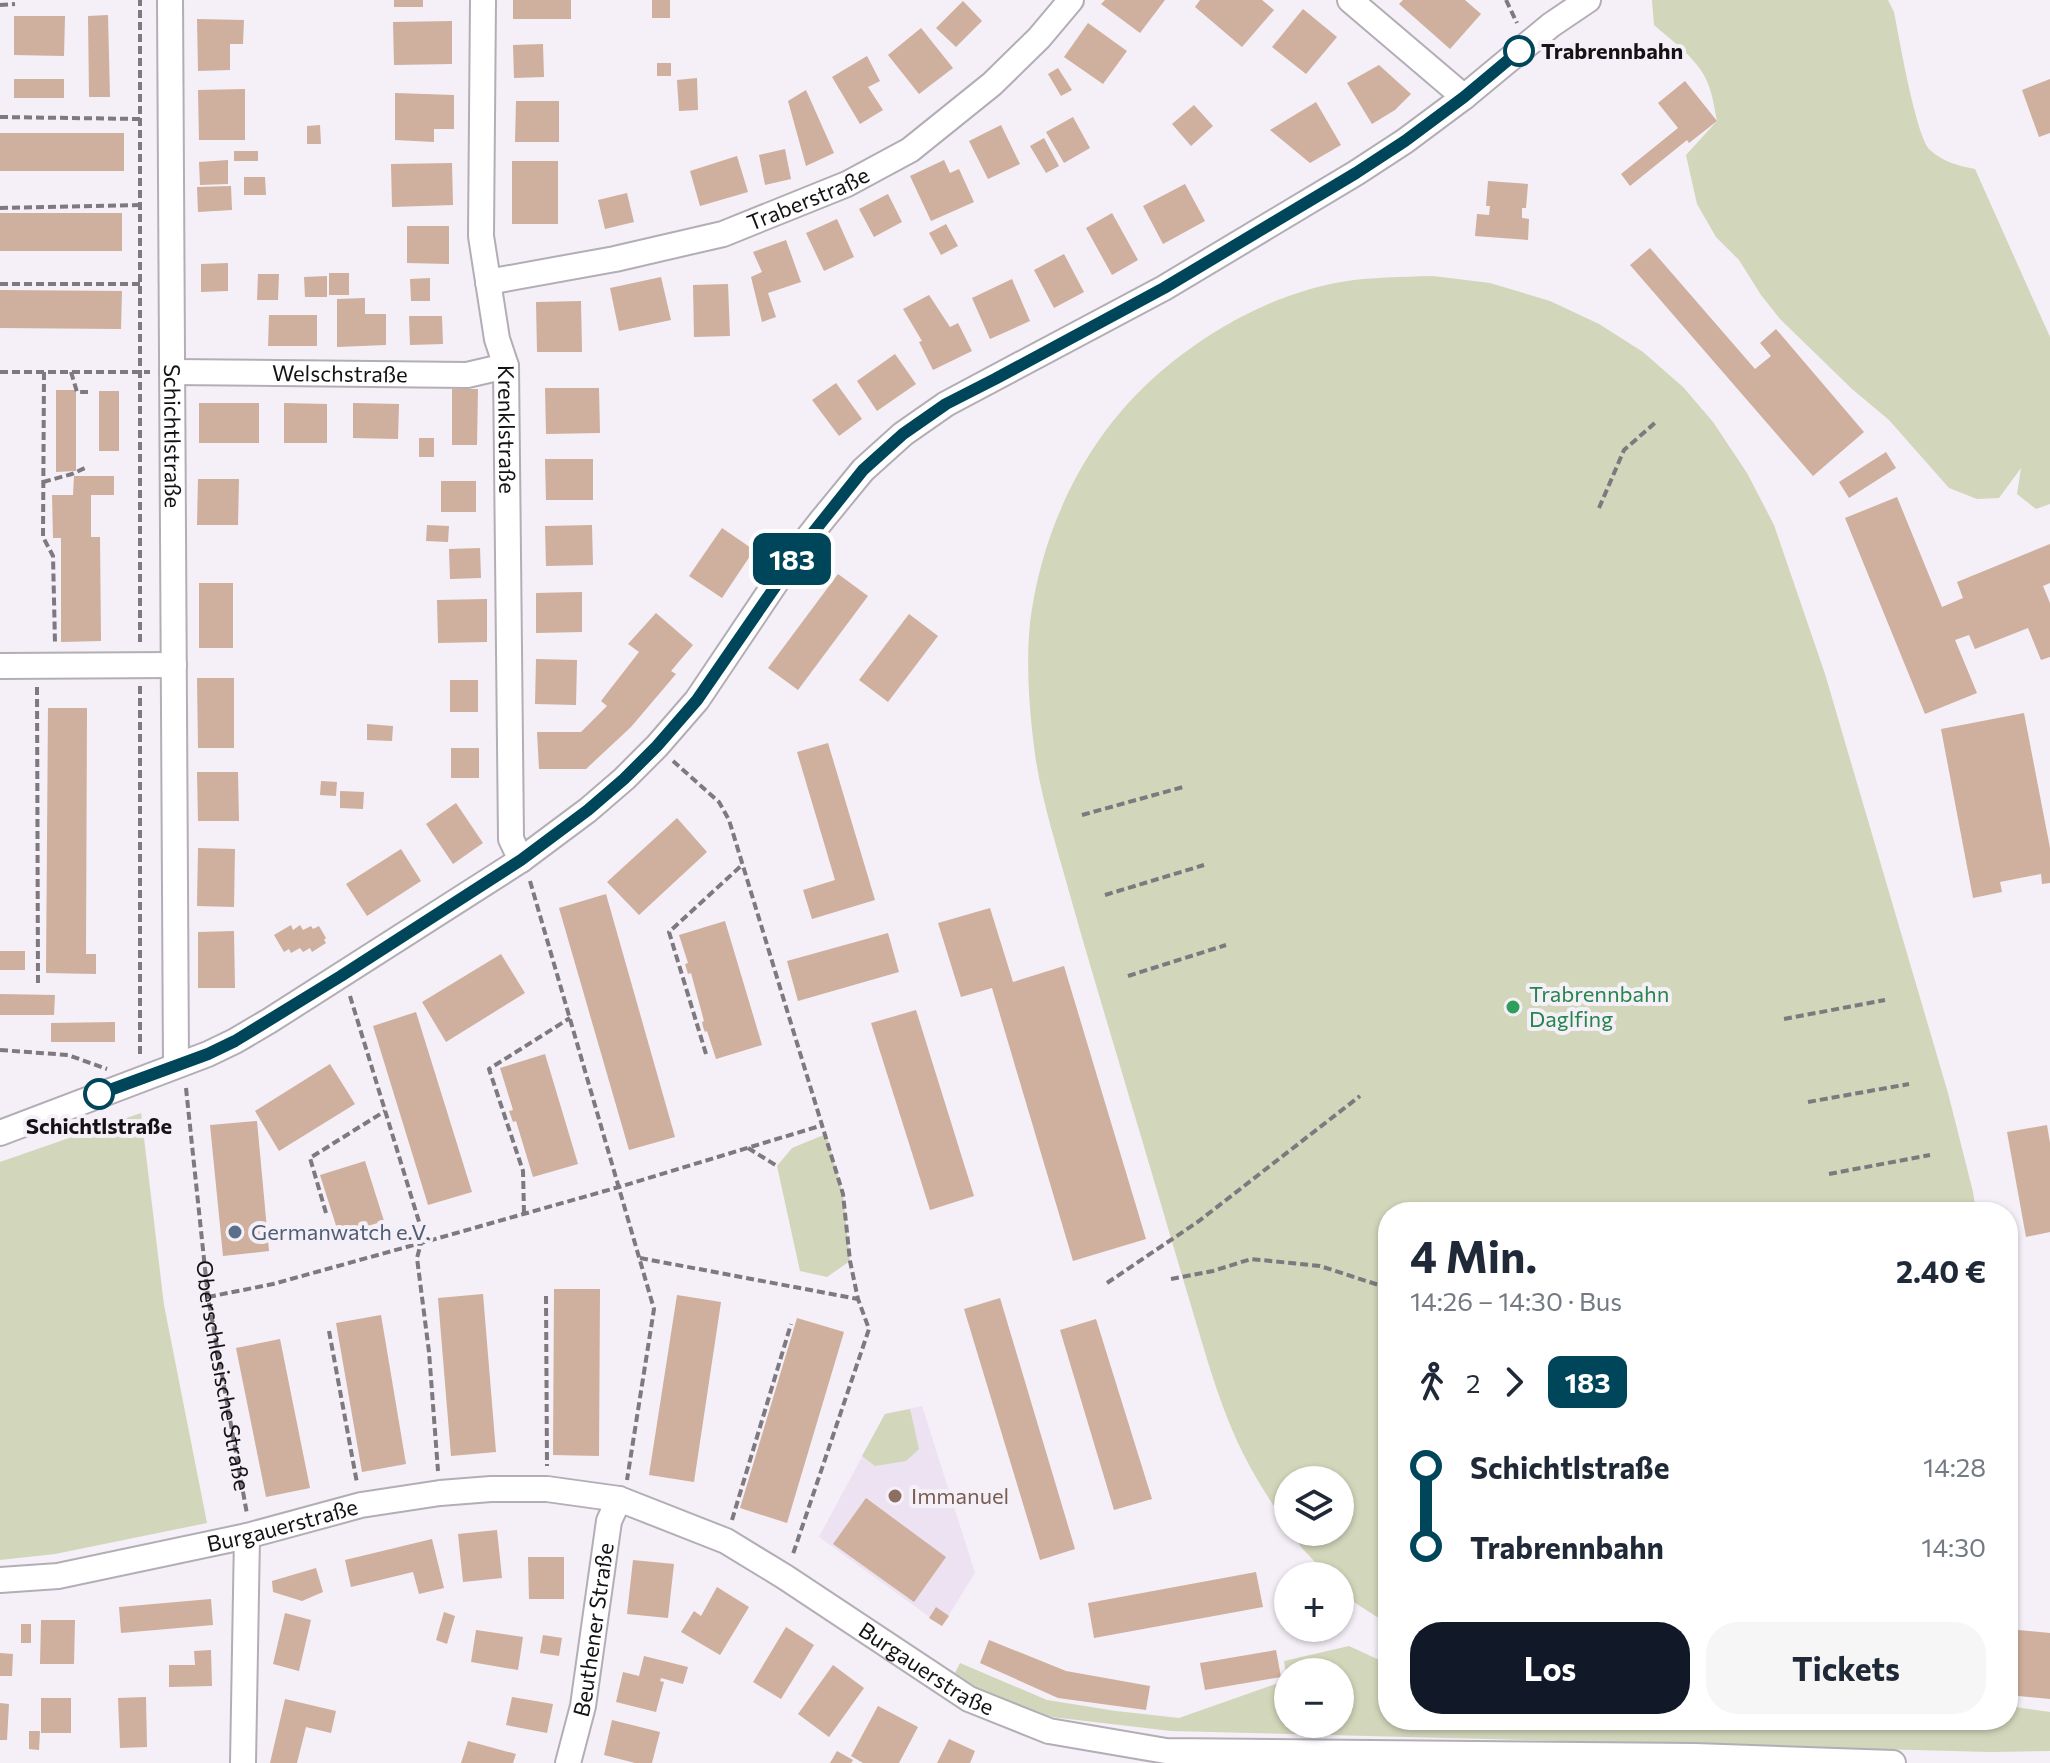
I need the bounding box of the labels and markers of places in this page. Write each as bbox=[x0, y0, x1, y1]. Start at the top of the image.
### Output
marker: Trabrennbahn bbox=[1504, 36, 1534, 66]
place label: Trabrennbahn bbox=[1541, 37, 1683, 64]
place label: Trabrennbahn Daglfing bbox=[1529, 980, 1669, 1032]
marker: Trabrennbahn Daglfing bbox=[1504, 998, 1522, 1016]
marker: Schichtlstraße bbox=[84, 1079, 114, 1109]
place label: Schichtlstraße bbox=[26, 1112, 172, 1139]
place label: Germanwatch e.V. bbox=[251, 1218, 430, 1245]
marker: Germanwatch e.V. bbox=[226, 1223, 244, 1241]
place label: Immanuel bbox=[911, 1482, 1009, 1509]
marker: Immanuel bbox=[886, 1487, 904, 1505]

